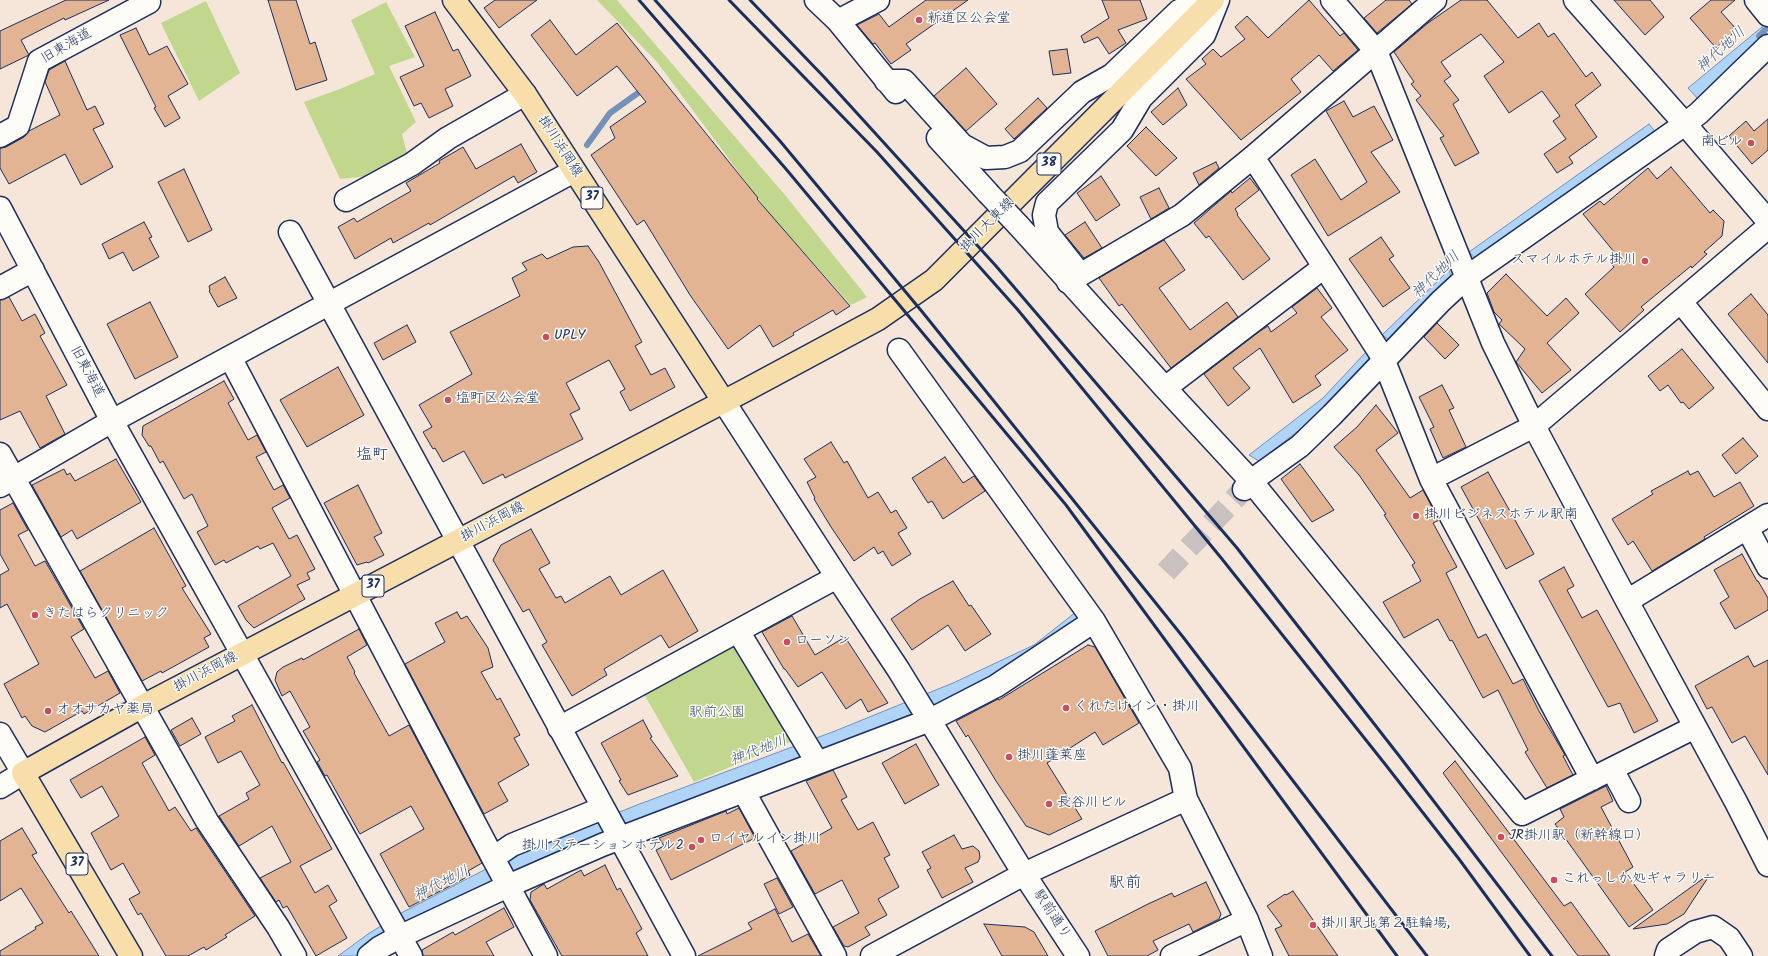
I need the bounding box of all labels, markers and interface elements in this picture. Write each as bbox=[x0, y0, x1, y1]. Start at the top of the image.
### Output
place label: 新道区公会堂 bbox=[927, 12, 1011, 28]
marker: 新道区公会堂 bbox=[914, 15, 924, 25]
water label: 神代地川 bbox=[1694, 24, 1750, 78]
street label: 旧東海道 bbox=[39, 26, 95, 68]
street label: 掛川浜岡線 bbox=[533, 113, 585, 181]
place label: 南ビル bbox=[1701, 135, 1743, 151]
marker: 南ビル bbox=[1746, 138, 1756, 148]
road number: 38 bbox=[1037, 153, 1061, 175]
road number: 37 bbox=[581, 187, 603, 209]
street label: 掛川大東線 bbox=[957, 195, 1019, 257]
water label: 神代地川 bbox=[1409, 249, 1465, 303]
place label: スマイルホテル掛川 bbox=[1511, 253, 1637, 269]
marker: スマイルホテル掛川 bbox=[1640, 256, 1650, 266]
place label: UPLY bbox=[554, 329, 586, 345]
marker: UPLY bbox=[541, 332, 551, 342]
street label: 旧東海道 bbox=[65, 343, 107, 401]
place label: 塩町区公会堂 bbox=[456, 392, 540, 408]
marker: 塩町区公会堂 bbox=[443, 395, 453, 405]
district label: 塩町 bbox=[356, 446, 388, 466]
street label: 掛川浜岡線 bbox=[458, 499, 528, 547]
place label: 掛川ビジネスホテル駅南 bbox=[1424, 508, 1578, 524]
marker: 掛川ビジネスホテル駅南 bbox=[1411, 511, 1421, 521]
road number: 37 bbox=[362, 575, 384, 597]
place label: きたはらクリニック bbox=[43, 607, 169, 623]
marker: きたはらクリニック bbox=[30, 610, 40, 620]
place label: ローソン bbox=[795, 634, 851, 650]
marker: ローソン bbox=[782, 637, 792, 647]
street label: 掛川浜岡線 bbox=[171, 649, 241, 697]
place label: くれたけイン・掛川 bbox=[1074, 700, 1200, 716]
place label: オオサカヤ薬局 bbox=[56, 703, 154, 719]
marker: くれたけイン・掛川 bbox=[1061, 703, 1071, 713]
marker: オオサカヤ薬局 bbox=[43, 706, 53, 716]
park label: 駅前公園 bbox=[689, 706, 745, 722]
water label: 神代地川 bbox=[728, 733, 790, 771]
place label: 掛川蓬莱座 bbox=[1017, 749, 1087, 765]
marker: 掛川蓬莱座 bbox=[1004, 752, 1014, 762]
place label: 長谷川ビル bbox=[1057, 796, 1127, 812]
marker: 長谷川ビル bbox=[1044, 799, 1054, 809]
place label: JR掛川駅（新幹線口） bbox=[1509, 829, 1650, 845]
place label: ロイヤルイン掛川 bbox=[709, 832, 821, 848]
marker: JR掛川駅（新幹線口） bbox=[1496, 832, 1506, 842]
marker: ロイヤルイン掛川 bbox=[696, 835, 706, 845]
place label: 掛川ステーションホテル2 bbox=[522, 839, 684, 855]
marker: 掛川ステーションホテル2 bbox=[687, 842, 697, 852]
road number: 37 bbox=[66, 853, 88, 875]
water label: 神代地川 bbox=[411, 864, 473, 906]
place label: これっしか処ギャラリー bbox=[1562, 872, 1716, 888]
district label: 駅前 bbox=[1109, 874, 1141, 894]
marker: これっしか処ギャラリー bbox=[1549, 875, 1559, 885]
street label: 駅前通り bbox=[1029, 887, 1073, 943]
place label: 掛川駅北第２駐輪場, bbox=[1321, 917, 1450, 933]
marker: 掛川駅北第２駐輪場, bbox=[1308, 920, 1318, 930]

